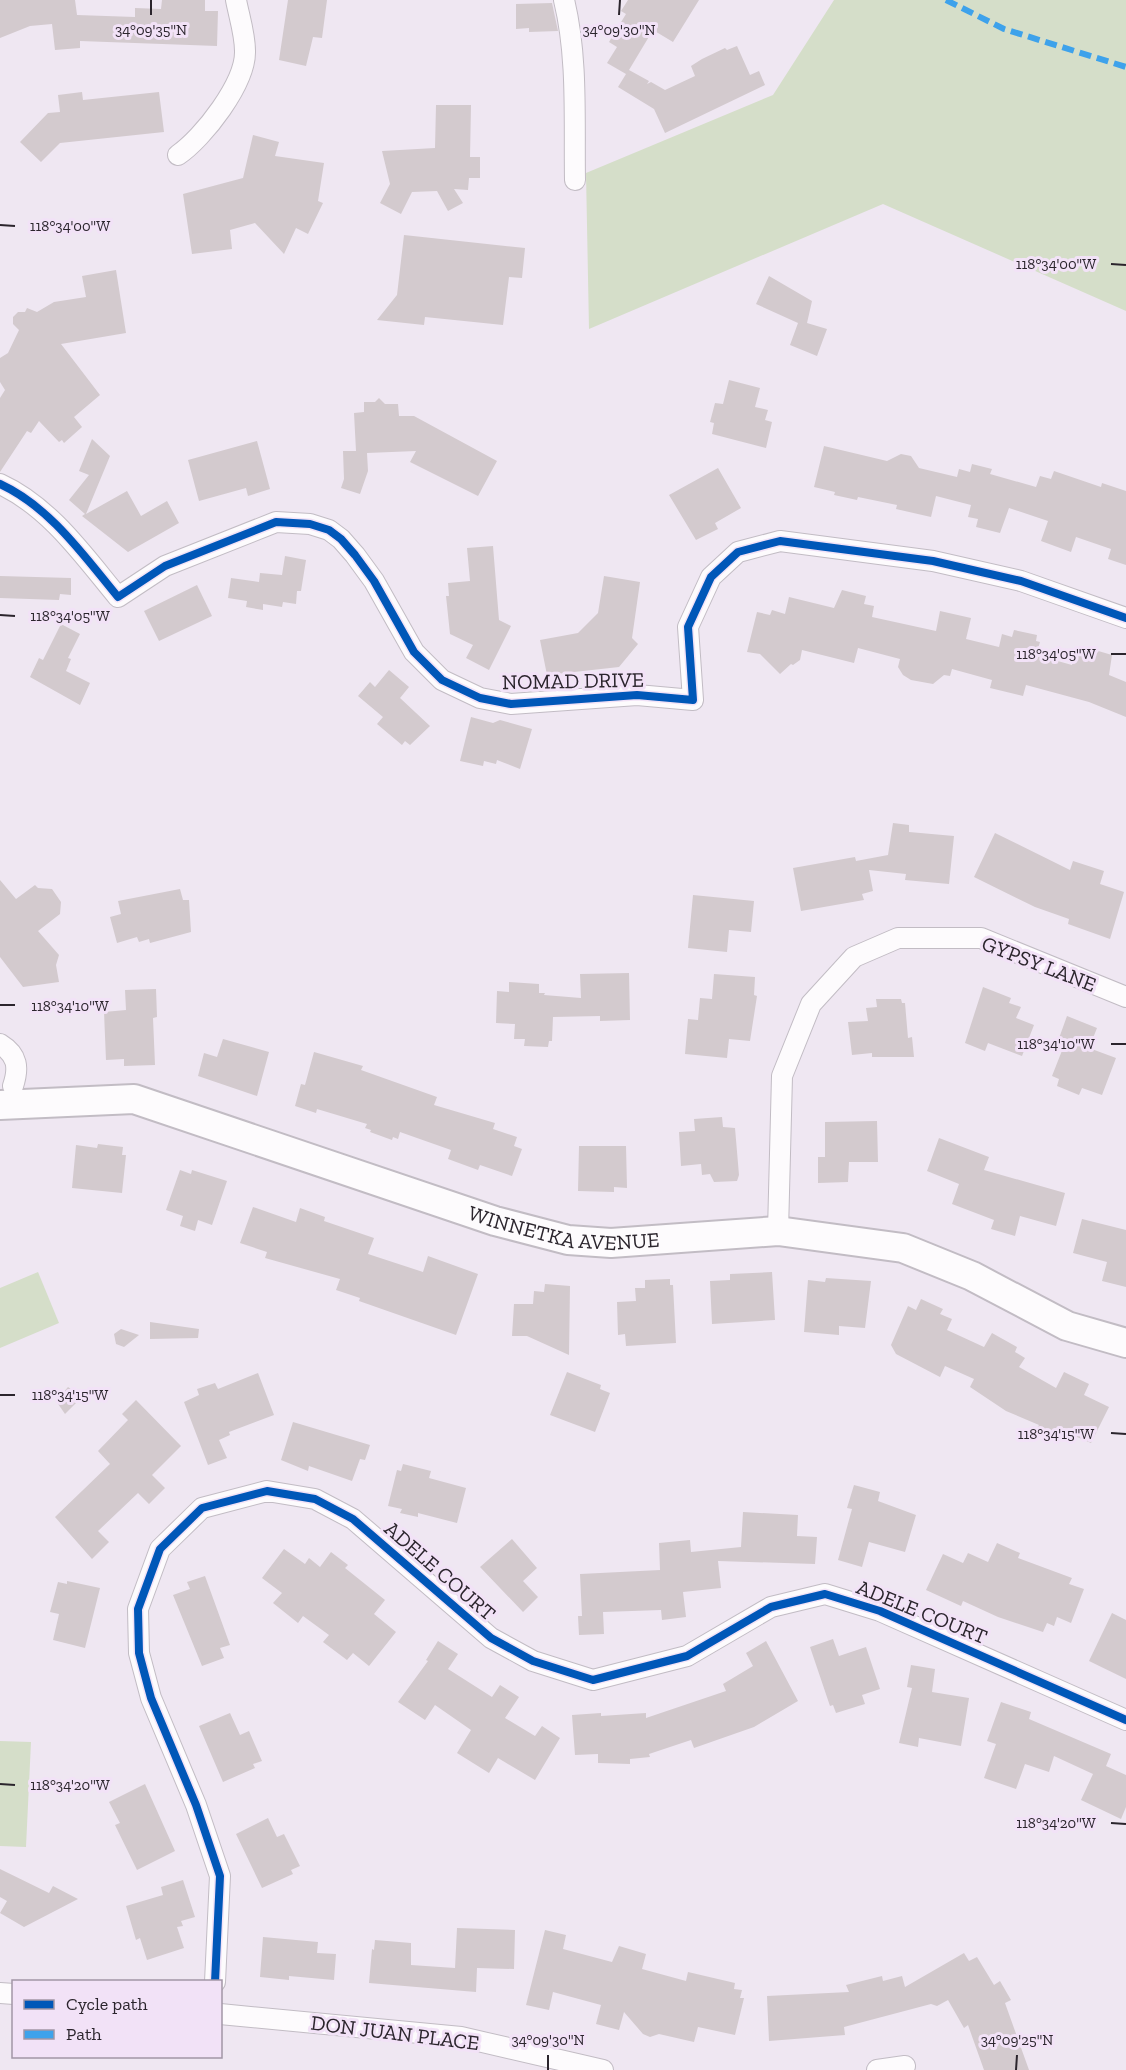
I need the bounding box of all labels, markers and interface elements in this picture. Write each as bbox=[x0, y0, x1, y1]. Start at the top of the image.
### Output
text: 34°09'35"N bbox=[115, 21, 187, 39]
text: 34°09'30"N bbox=[582, 21, 656, 39]
text: 118°34'00"W bbox=[30, 217, 110, 235]
text: 118°34'00"W bbox=[1016, 255, 1096, 273]
text: 118°34'05"W bbox=[30, 607, 110, 625]
text: 118°34'05"W bbox=[1016, 645, 1096, 663]
street label: NOMAD DRIVE bbox=[502, 667, 644, 694]
street label: GYPSY LANE bbox=[979, 930, 1100, 997]
text: 118°34'10"W bbox=[31, 997, 109, 1015]
text: 118°34'10"W bbox=[1017, 1035, 1095, 1053]
street label: WINNETKA AVENUE bbox=[465, 1200, 660, 1255]
text: 118°34'15"W bbox=[32, 1386, 108, 1404]
text: 118°34'15"W bbox=[1018, 1425, 1094, 1443]
street label: ADELE COURT bbox=[380, 1516, 501, 1626]
street label: ADELE COURT bbox=[853, 1574, 991, 1649]
text: 118°34'20"W bbox=[30, 1776, 110, 1794]
text: 118°34'20"W bbox=[1016, 1814, 1096, 1832]
legend bbox=[12, 1980, 222, 2058]
text: Cycle path bbox=[66, 1993, 148, 2015]
street label: DON JUAN PLACE bbox=[309, 2010, 481, 2055]
text: Path bbox=[66, 2023, 102, 2045]
text: 34°09'30"N bbox=[511, 2031, 585, 2049]
text: 34°09'25"N bbox=[981, 2031, 1053, 2049]

